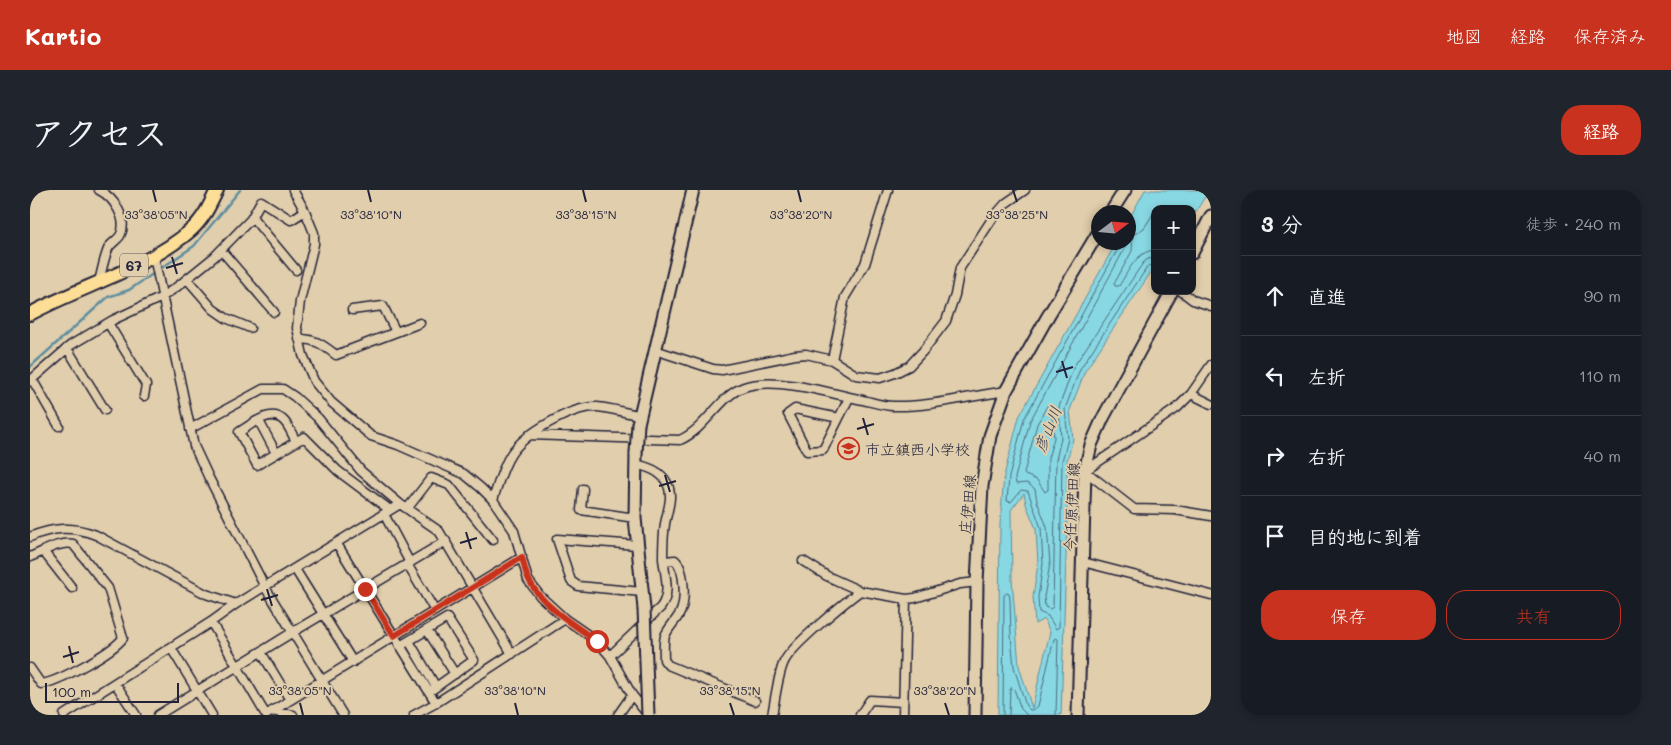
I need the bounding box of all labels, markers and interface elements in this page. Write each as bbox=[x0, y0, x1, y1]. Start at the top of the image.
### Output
text: Kartio bbox=[25, 20, 101, 51]
text: 地図 bbox=[1446, 24, 1482, 48]
text: 経路 bbox=[1510, 24, 1546, 48]
text: 保存済み bbox=[1574, 24, 1646, 48]
button: 経路 bbox=[1561, 105, 1641, 155]
text: アクセス bbox=[30, 109, 168, 155]
north arrow bbox=[1091, 205, 1136, 250]
map controls bbox=[1151, 205, 1196, 295]
button: + bbox=[1151, 205, 1196, 250]
text: 33°38'05"N bbox=[124, 206, 188, 222]
text: 33°38'10"N bbox=[340, 206, 402, 222]
text: 33°38'15"N bbox=[555, 206, 617, 222]
text: 33°38'20"N bbox=[770, 206, 832, 222]
text: 33°38'25"N bbox=[986, 206, 1048, 222]
text: 3 分 bbox=[1261, 210, 1302, 237]
text: 徒歩 · 240 m bbox=[1526, 213, 1621, 234]
button: − bbox=[1151, 250, 1196, 295]
road number: 67 bbox=[120, 254, 148, 276]
icon: ahead bbox=[1261, 282, 1289, 310]
text: 直進 bbox=[1308, 284, 1346, 309]
text: 90 m bbox=[1584, 285, 1621, 306]
icon: left bbox=[1261, 362, 1289, 390]
text: 左折 bbox=[1308, 364, 1346, 389]
text: 110 m bbox=[1579, 365, 1621, 386]
water label: 彦山川 bbox=[1028, 403, 1066, 455]
school or university icon: 市立鎮西小学校 bbox=[837, 437, 861, 461]
place label: 市立鎮西小学校 bbox=[865, 439, 970, 459]
icon: right bbox=[1261, 442, 1289, 470]
text: 右折 bbox=[1308, 444, 1346, 469]
text: 40 m bbox=[1584, 445, 1621, 466]
street label: 今任原伊田線 bbox=[1059, 462, 1083, 552]
street label: 庄伊田線 bbox=[954, 473, 980, 535]
icon: arrive bbox=[1261, 522, 1289, 550]
text: 目的地に到着 bbox=[1308, 524, 1422, 549]
route end bbox=[354, 578, 377, 601]
button: 保存 bbox=[1261, 590, 1436, 640]
button: 共有 bbox=[1446, 590, 1621, 640]
route start bbox=[586, 630, 609, 653]
scale bar bbox=[45, 680, 179, 703]
text: 100 m bbox=[52, 682, 91, 701]
text: 33°38'05"N bbox=[268, 682, 332, 698]
text: 33°38'10"N bbox=[484, 682, 546, 698]
text: 33°38'15"N bbox=[699, 682, 761, 698]
text: 33°38'20"N bbox=[914, 682, 976, 698]

